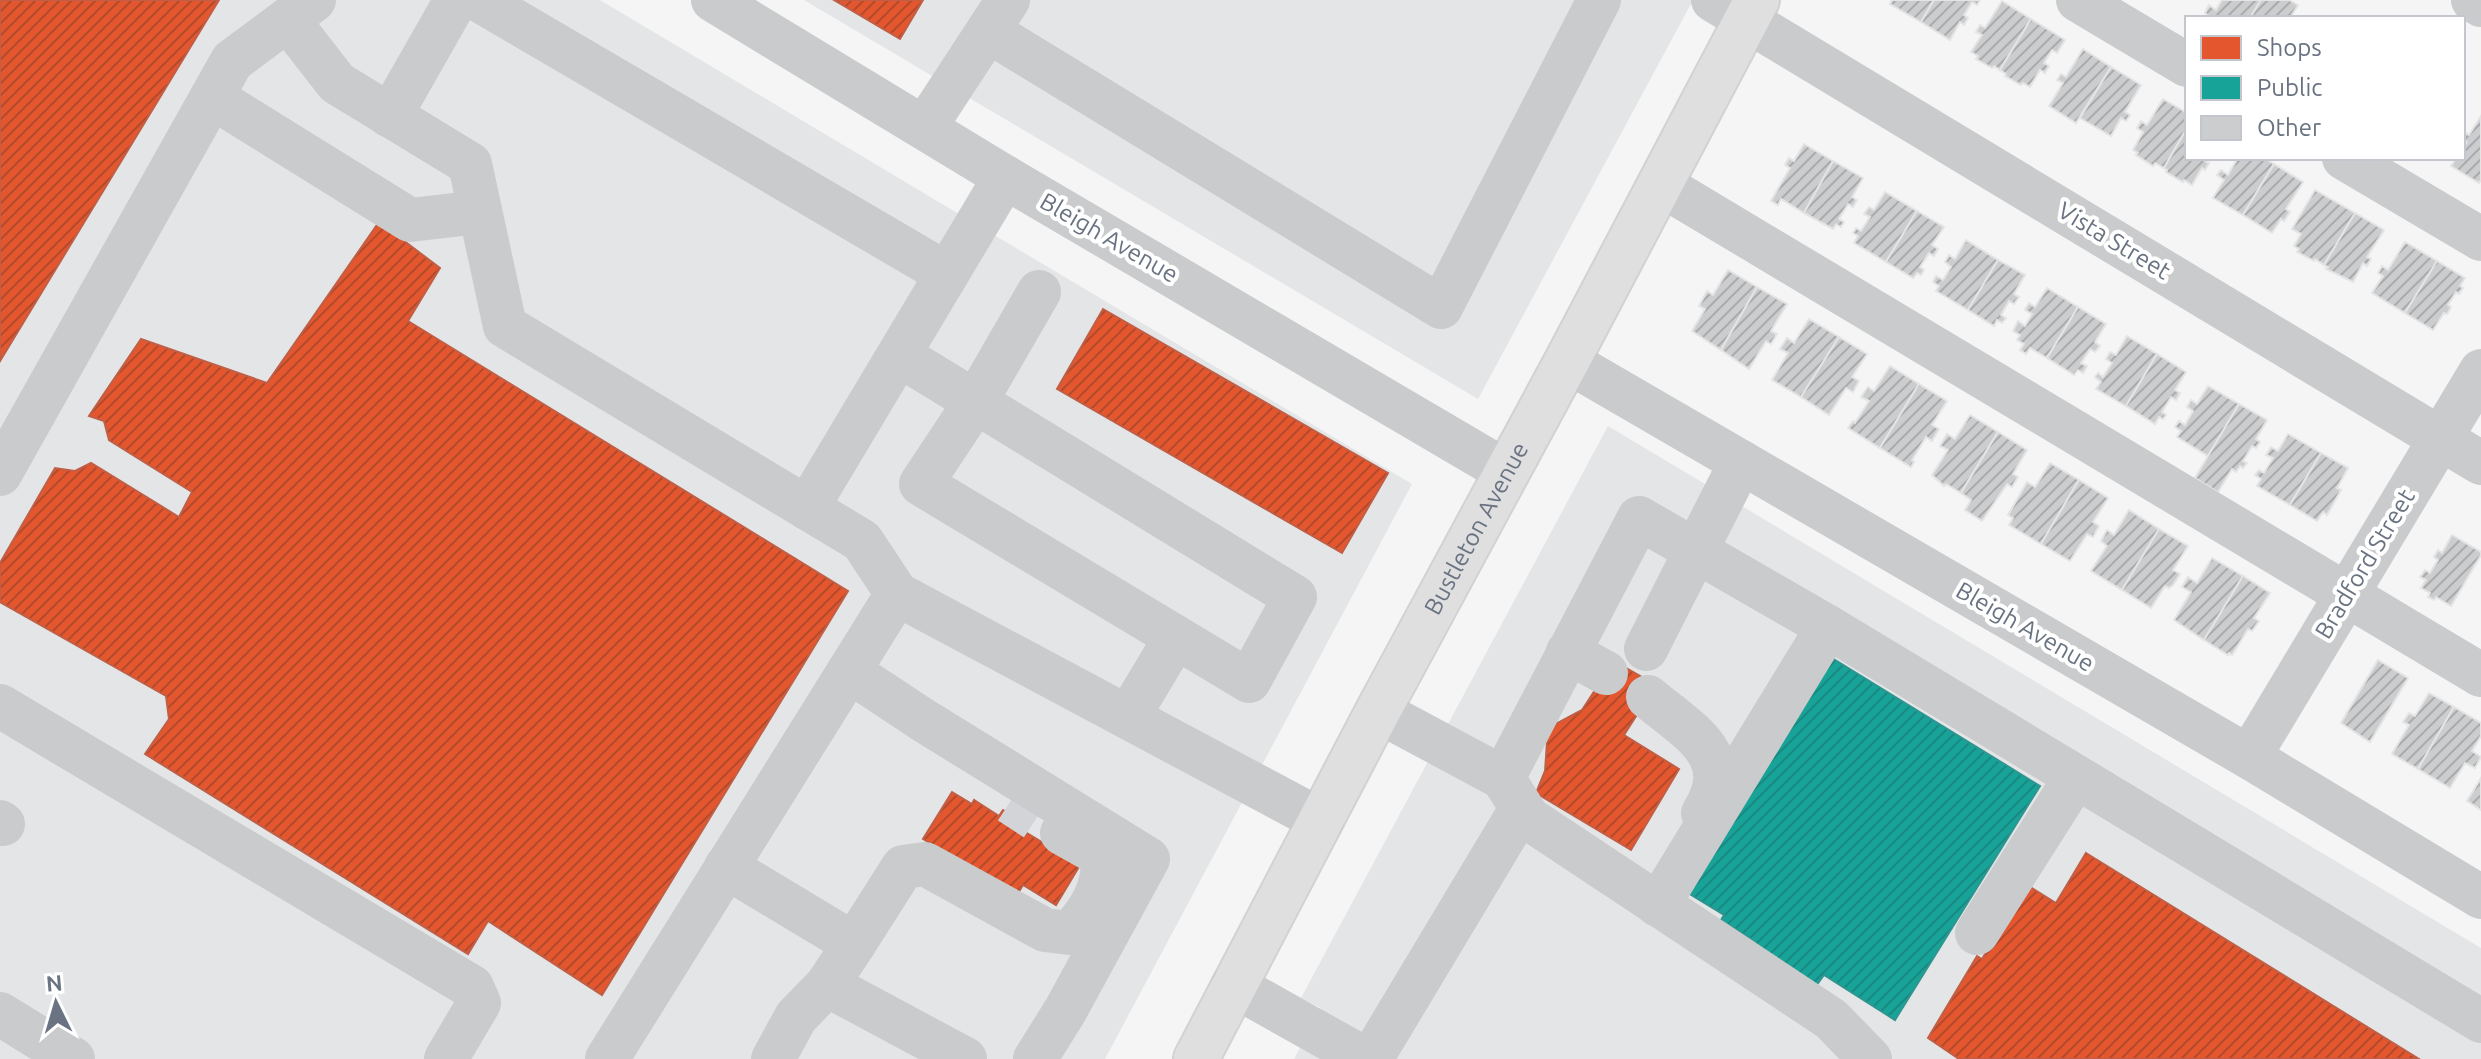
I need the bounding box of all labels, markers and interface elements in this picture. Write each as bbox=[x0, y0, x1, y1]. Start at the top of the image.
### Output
legend bbox=[2185, 16, 2465, 160]
text: Shops bbox=[2257, 34, 2322, 61]
text: Public bbox=[2257, 74, 2322, 101]
text: Other bbox=[2257, 114, 2321, 141]
street label: Bleigh Avenue bbox=[1036, 187, 1183, 288]
street label: Vista Street bbox=[2053, 196, 2176, 285]
street label: Bustleton Avenue bbox=[1419, 438, 1534, 619]
street label: Bradford Street bbox=[2309, 484, 2420, 643]
street label: Bleigh Avenue bbox=[1952, 576, 2099, 677]
north arrow bbox=[16, 963, 96, 1043]
text: N bbox=[45, 969, 63, 996]

